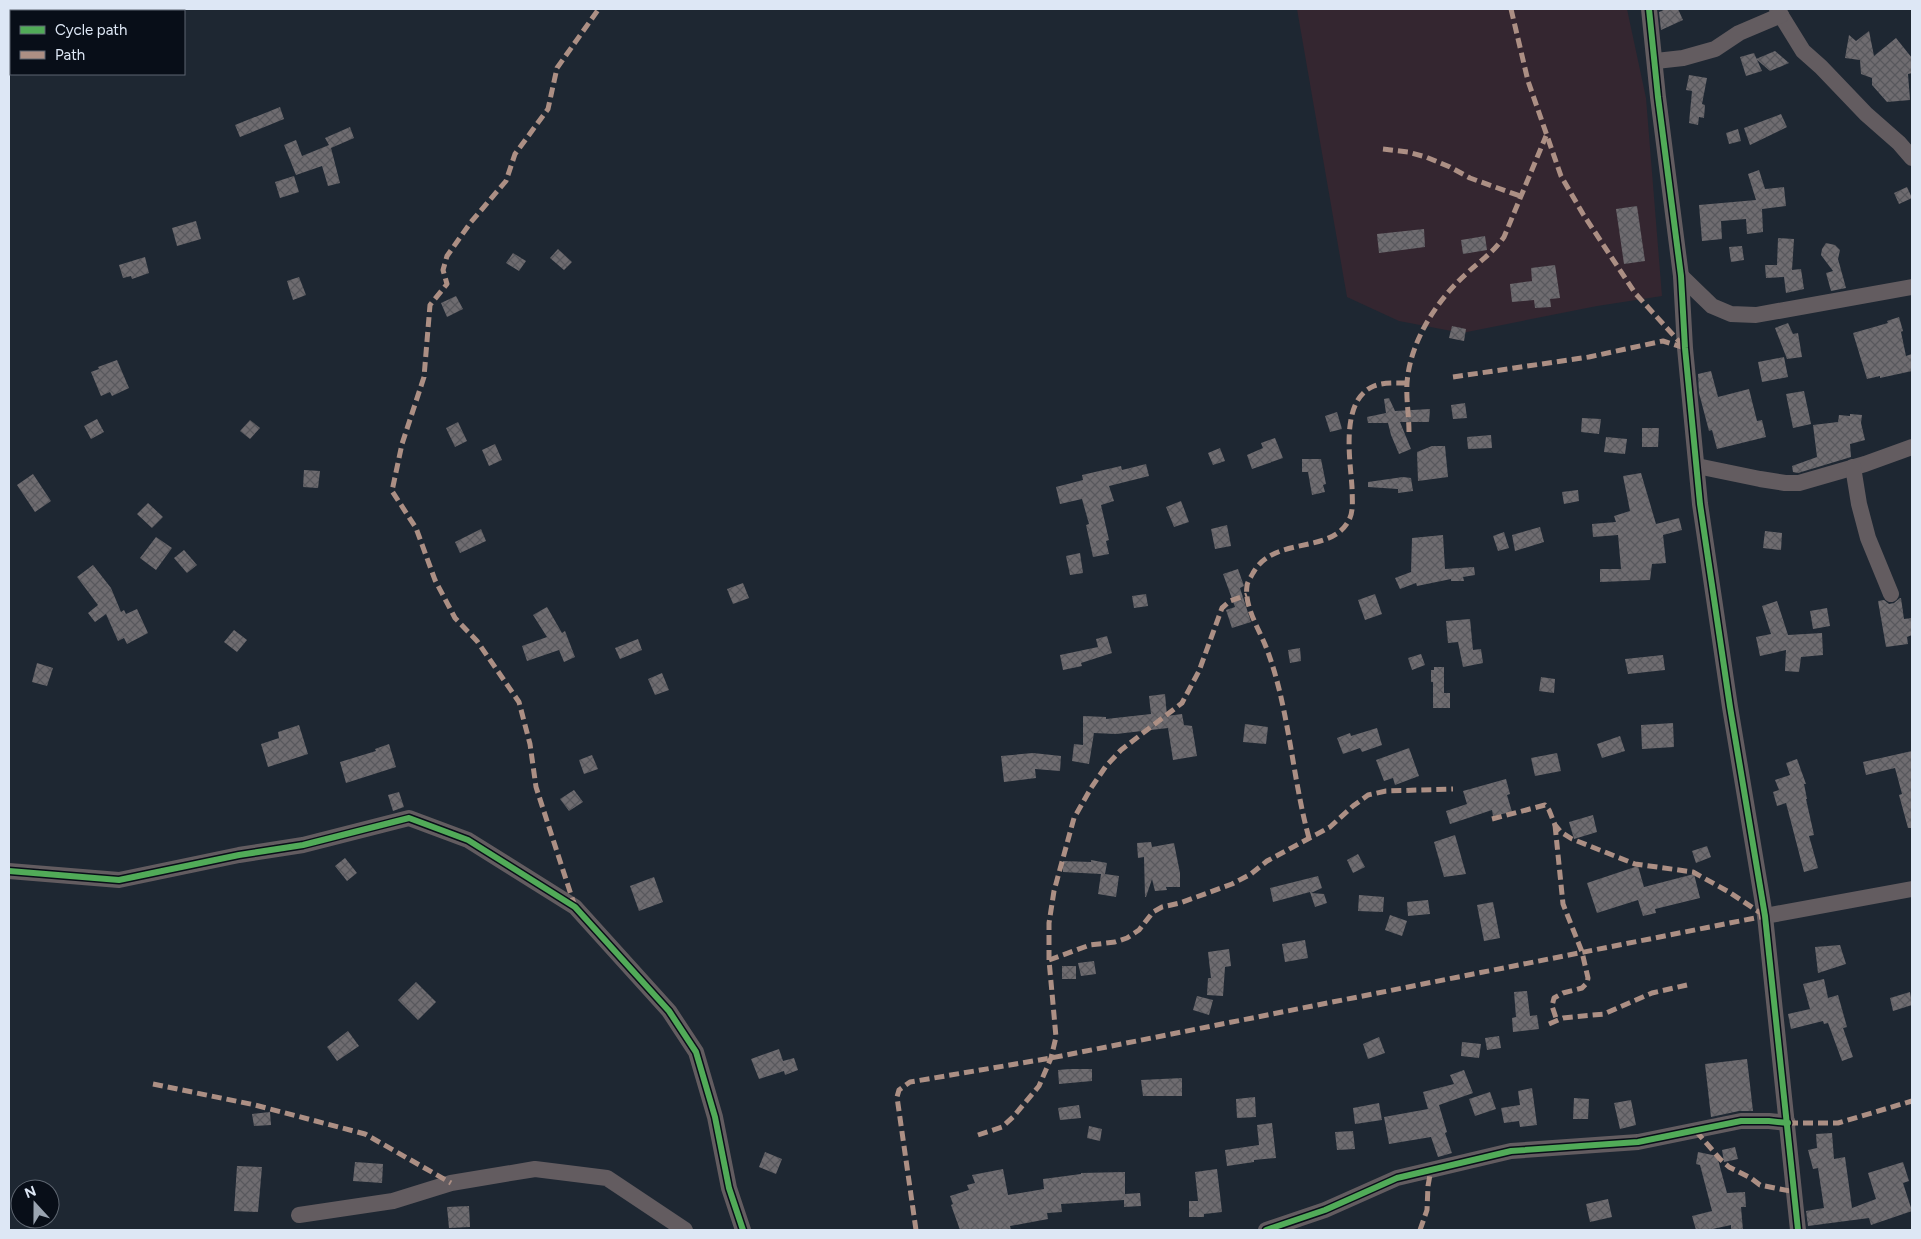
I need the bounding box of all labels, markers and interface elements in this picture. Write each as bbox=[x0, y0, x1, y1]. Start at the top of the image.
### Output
legend bbox=[10, 10, 185, 75]
text: Cycle path bbox=[55, 21, 127, 39]
text: Path bbox=[55, 46, 85, 64]
north arrow bbox=[10, 1179, 60, 1229]
text: N bbox=[22, 1182, 39, 1202]

